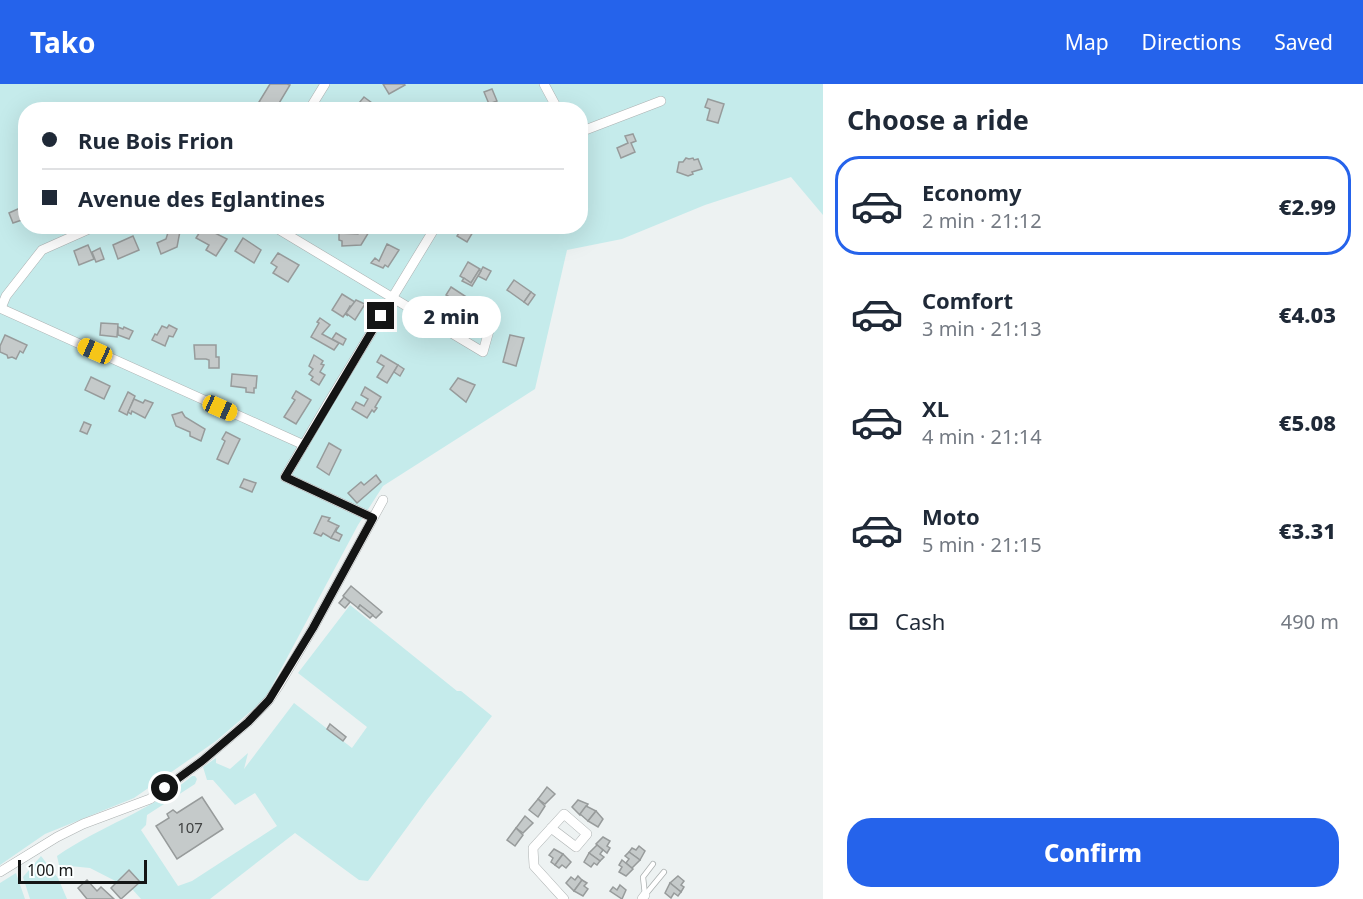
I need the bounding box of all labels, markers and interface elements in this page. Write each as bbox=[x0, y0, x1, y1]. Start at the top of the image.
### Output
text: Tako bbox=[30, 23, 96, 61]
text: Map bbox=[1065, 28, 1109, 56]
text: Directions bbox=[1142, 28, 1241, 56]
text: Saved bbox=[1274, 28, 1333, 56]
text: Choose a ride bbox=[847, 101, 1029, 138]
text: Rue Bois Frion bbox=[78, 125, 234, 155]
text: Economy bbox=[922, 177, 1021, 207]
icon: car bbox=[850, 179, 904, 233]
text: Avenue des Eglantines bbox=[78, 183, 325, 213]
text: €2.99 bbox=[1279, 191, 1336, 221]
text: 2 min · 21:12 bbox=[922, 207, 1042, 234]
text: Comfort bbox=[922, 285, 1013, 315]
icon: car bbox=[850, 287, 904, 341]
callout: 2 min bbox=[402, 295, 501, 337]
text: €4.03 bbox=[1279, 299, 1336, 329]
route end bbox=[367, 302, 394, 329]
text: 2 min bbox=[424, 303, 479, 330]
text: 3 min · 21:13 bbox=[922, 315, 1042, 342]
car bbox=[75, 335, 115, 367]
car bbox=[200, 392, 240, 424]
text: XL bbox=[922, 393, 949, 423]
icon: car bbox=[850, 395, 904, 449]
text: €5.08 bbox=[1279, 407, 1336, 437]
text: 4 min · 21:14 bbox=[922, 423, 1042, 450]
text: Moto bbox=[922, 501, 980, 531]
icon: car bbox=[850, 503, 904, 557]
text: €3.31 bbox=[1279, 515, 1336, 545]
text: 5 min · 21:15 bbox=[922, 531, 1042, 558]
icon: cash bbox=[847, 605, 880, 638]
text: Cash bbox=[895, 606, 945, 636]
text: 490 m bbox=[1281, 608, 1339, 635]
route start bbox=[151, 774, 178, 801]
house number: 107 bbox=[177, 817, 203, 837]
button: Confirm bbox=[847, 818, 1339, 887]
scale bar bbox=[18, 857, 147, 884]
text: 100 m bbox=[27, 859, 74, 881]

